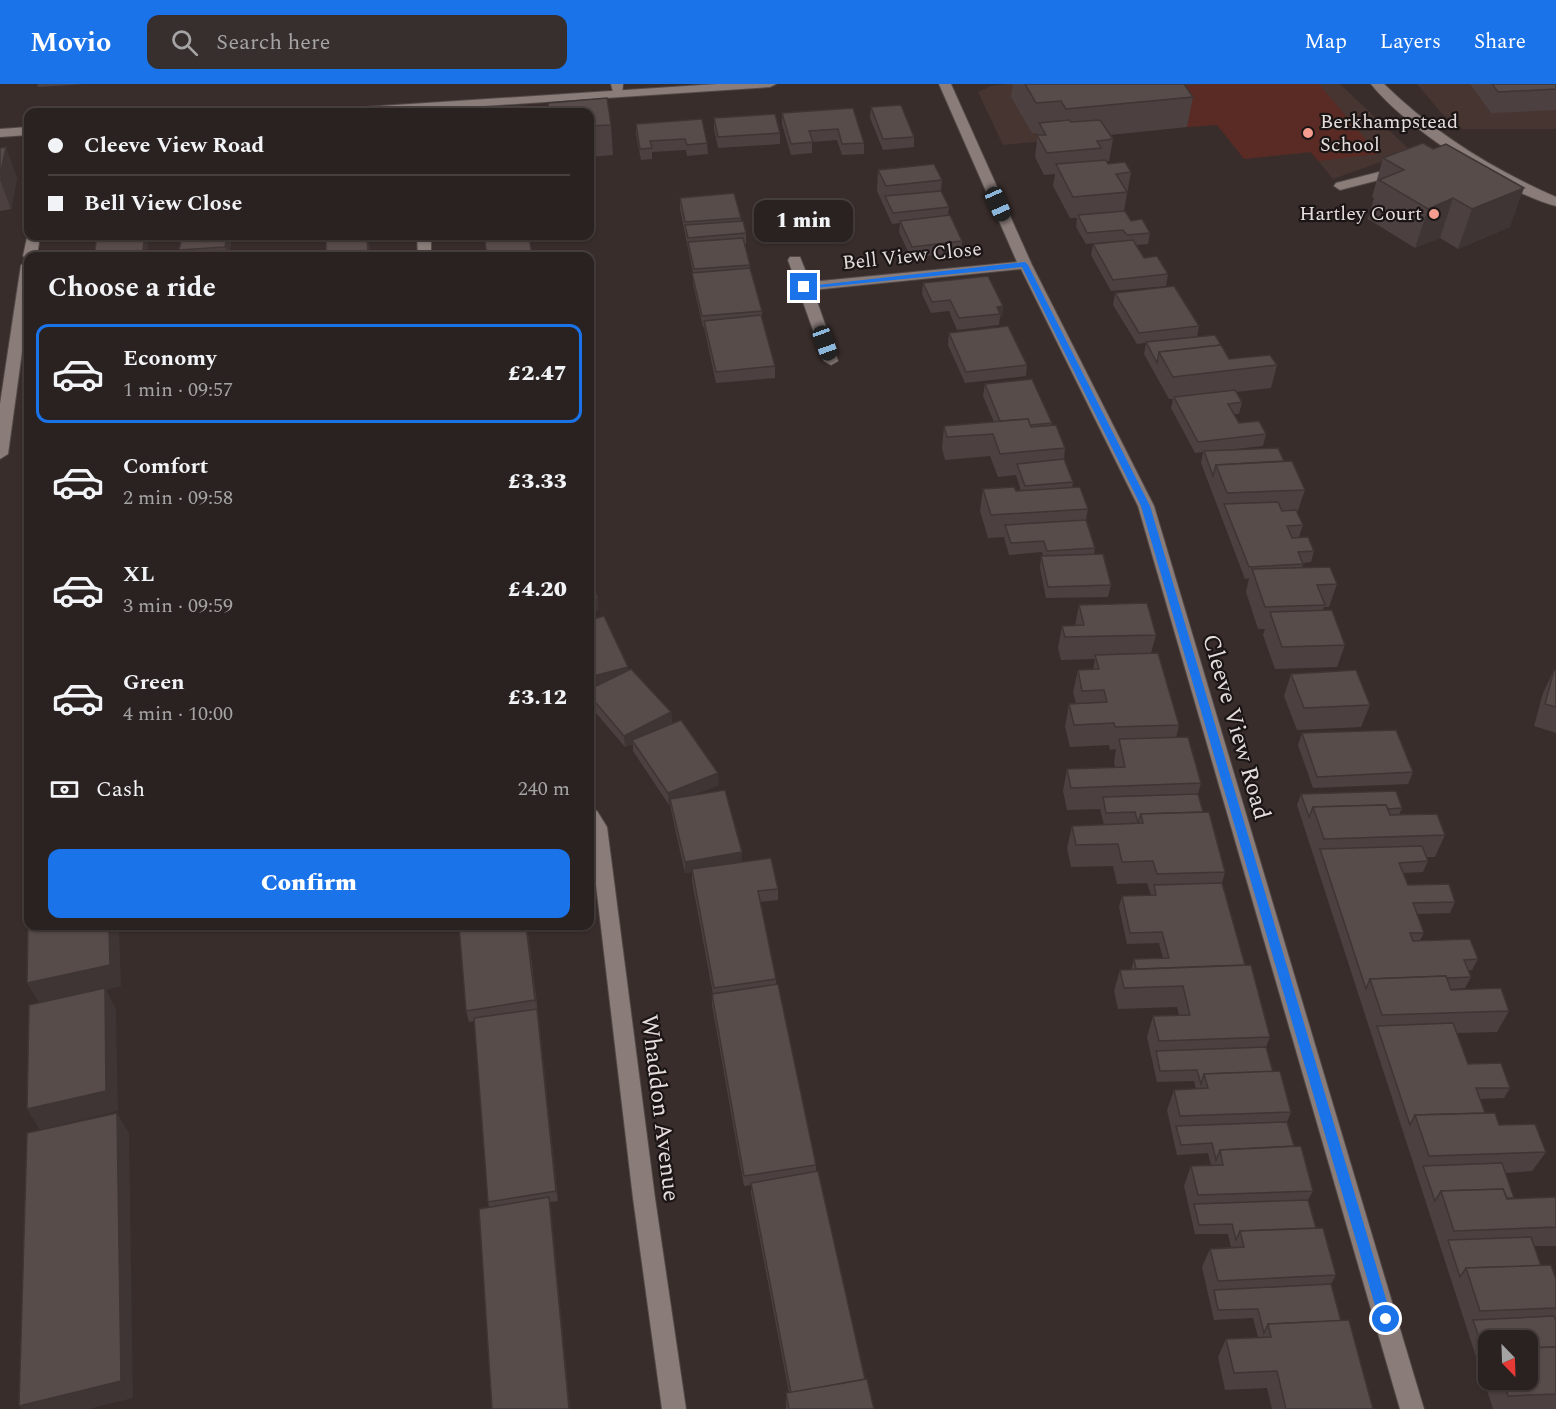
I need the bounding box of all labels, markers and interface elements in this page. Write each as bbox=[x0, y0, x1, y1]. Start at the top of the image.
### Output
search box bbox=[147, 15, 567, 69]
text: Movio bbox=[30, 21, 111, 64]
icon: search bbox=[168, 26, 201, 59]
text: Search here bbox=[216, 26, 330, 59]
text: Map bbox=[1305, 26, 1347, 58]
text: Layers bbox=[1380, 26, 1441, 58]
text: Share bbox=[1474, 26, 1526, 58]
place label: Berkhampstead School bbox=[1320, 107, 1458, 160]
marker: Berkhampstead School bbox=[1301, 126, 1315, 140]
text: Cleeve View Road bbox=[84, 129, 264, 162]
car bbox=[982, 184, 1014, 224]
text: Bell View Close bbox=[84, 187, 242, 220]
place label: Hartley Court bbox=[1299, 199, 1422, 229]
callout: 1 min bbox=[754, 200, 854, 242]
text: 1 min bbox=[776, 206, 831, 236]
marker: Hartley Court bbox=[1427, 207, 1441, 221]
street label: Bell View Close bbox=[841, 234, 983, 278]
text: Choose a ride bbox=[48, 267, 216, 309]
route end bbox=[790, 273, 817, 300]
car bbox=[810, 323, 840, 363]
text: Economy bbox=[123, 342, 216, 375]
icon: car bbox=[51, 347, 105, 401]
text: £2.47 bbox=[508, 357, 567, 390]
text: 1 min · 09:57 bbox=[123, 375, 233, 405]
text: Comfort bbox=[123, 450, 208, 483]
icon: car bbox=[51, 455, 105, 509]
text: £3.33 bbox=[508, 465, 567, 498]
text: 2 min · 09:58 bbox=[123, 483, 233, 513]
text: XL bbox=[123, 558, 154, 591]
icon: car bbox=[51, 563, 105, 617]
text: £4.20 bbox=[508, 573, 567, 606]
text: 3 min · 09:59 bbox=[123, 591, 233, 621]
street label: Cleeve View Road bbox=[1192, 630, 1280, 824]
text: Green bbox=[123, 666, 185, 699]
icon: car bbox=[51, 671, 105, 725]
text: £3.12 bbox=[508, 681, 567, 714]
text: 4 min · 10:00 bbox=[123, 699, 233, 729]
icon: cash bbox=[48, 773, 81, 806]
text: Cash bbox=[96, 773, 145, 806]
text: 240 m bbox=[518, 774, 570, 804]
button: Confirm bbox=[48, 849, 570, 918]
street label: Whaddon Avenue bbox=[631, 1012, 689, 1204]
route start bbox=[1372, 1305, 1399, 1332]
north arrow bbox=[1478, 1330, 1538, 1390]
map controls bbox=[1478, 1330, 1538, 1390]

